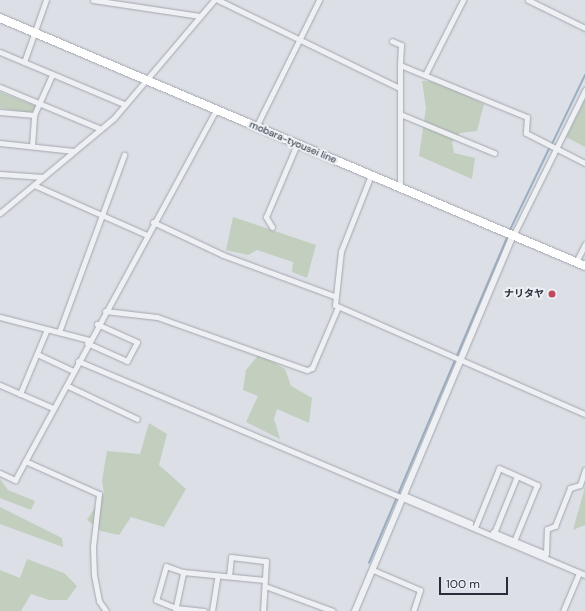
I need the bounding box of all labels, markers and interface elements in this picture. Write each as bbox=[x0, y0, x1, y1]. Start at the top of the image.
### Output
street label: mobara-tyousei line bbox=[248, 118, 338, 166]
place label: ナリタヤ bbox=[504, 288, 544, 300]
marker: ナリタヤ bbox=[547, 289, 557, 299]
scale bar bbox=[441, 569, 510, 595]
text: 100 m bbox=[446, 576, 480, 592]

